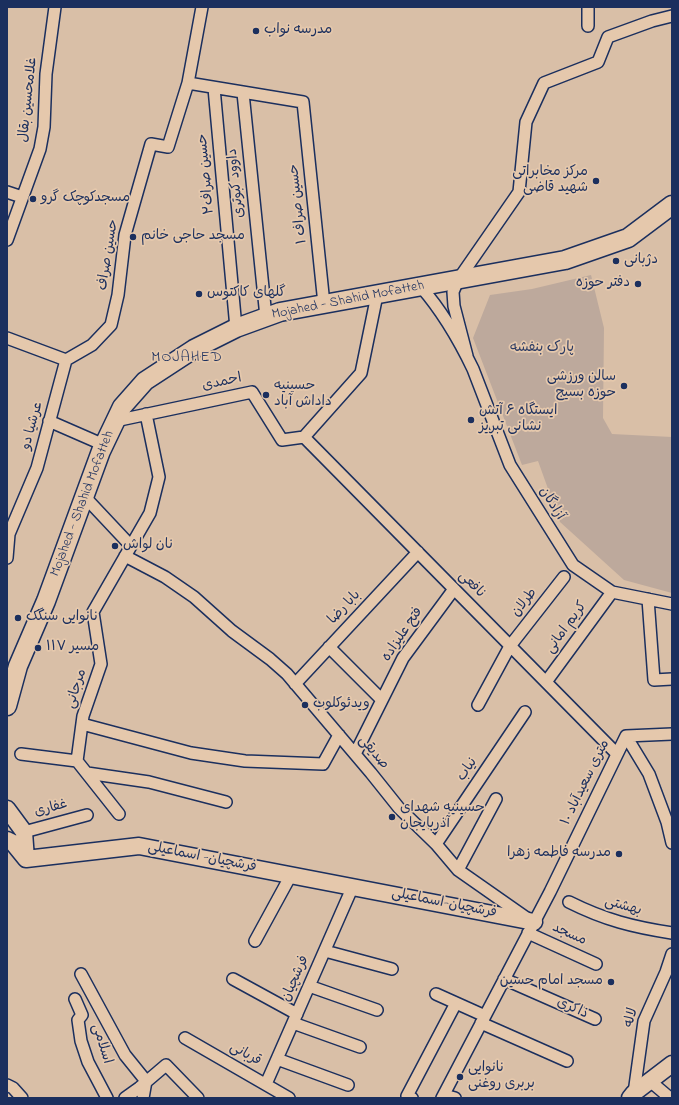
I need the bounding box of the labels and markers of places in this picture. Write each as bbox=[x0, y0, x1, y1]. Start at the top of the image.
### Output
place label: مدرسه نواب bbox=[264, 23, 332, 39]
marker: مدرسه نواب bbox=[251, 26, 261, 36]
place label: مرکز مخابراتی شهید قاضی bbox=[512, 165, 588, 198]
marker: مرکز مخابراتی شهید قاضی bbox=[591, 176, 601, 186]
place label: مسجدکوچک گرو bbox=[41, 191, 130, 207]
marker: مسجدکوچک گرو bbox=[28, 194, 38, 204]
place label: مسجد حاجی خانم bbox=[141, 229, 245, 245]
marker: مسجد حاجی خانم bbox=[128, 232, 138, 242]
place label: دژبانی bbox=[624, 253, 658, 269]
marker: دژبانی bbox=[611, 256, 621, 266]
place label: دفتر حوزه bbox=[576, 276, 630, 292]
marker: دفتر حوزه bbox=[633, 279, 643, 289]
place label: گلهای کاکتوس bbox=[207, 286, 286, 302]
marker: گلهای کاکتوس bbox=[194, 289, 204, 299]
place label: سالن ورزشی حوزه بسیج bbox=[547, 370, 616, 402]
place label: حسینیه داداش آباد bbox=[274, 379, 332, 412]
marker: سالن ورزشی حوزه بسیج bbox=[619, 381, 629, 391]
marker: حسینیه داداش آباد bbox=[261, 390, 271, 400]
place label: ایستگاه ۶ آتش نشانی تبریز bbox=[479, 404, 557, 436]
marker: ایستگاه ۶ آتش نشانی تبریز bbox=[466, 415, 476, 425]
place label: نان لواش bbox=[123, 538, 173, 554]
marker: نان لواش bbox=[110, 541, 120, 551]
place label: نانوایی سنگک bbox=[26, 610, 98, 626]
marker: نانوایی سنگک bbox=[13, 613, 23, 623]
place label: مسیر ۱۱۷ bbox=[46, 640, 99, 656]
marker: مسیر ۱۱۷ bbox=[33, 643, 43, 653]
place label: ویدئوکلوب bbox=[313, 697, 370, 713]
marker: ویدئوکلوب bbox=[300, 700, 310, 710]
place label: حسینیه شهدای آذربایجان bbox=[400, 801, 485, 834]
marker: حسینیه شهدای آذربایجان bbox=[387, 812, 397, 822]
place label: مدرسه فاطمه زهرا bbox=[507, 846, 611, 862]
marker: مدرسه فاطمه زهرا bbox=[614, 849, 624, 859]
place label: مسجد امام حسین bbox=[500, 974, 603, 990]
marker: مسجد امام حسین bbox=[606, 977, 616, 987]
place label: نانوایی بربری روغنی bbox=[468, 1061, 535, 1094]
marker: نانوایی بربری روغنی bbox=[455, 1072, 465, 1082]

